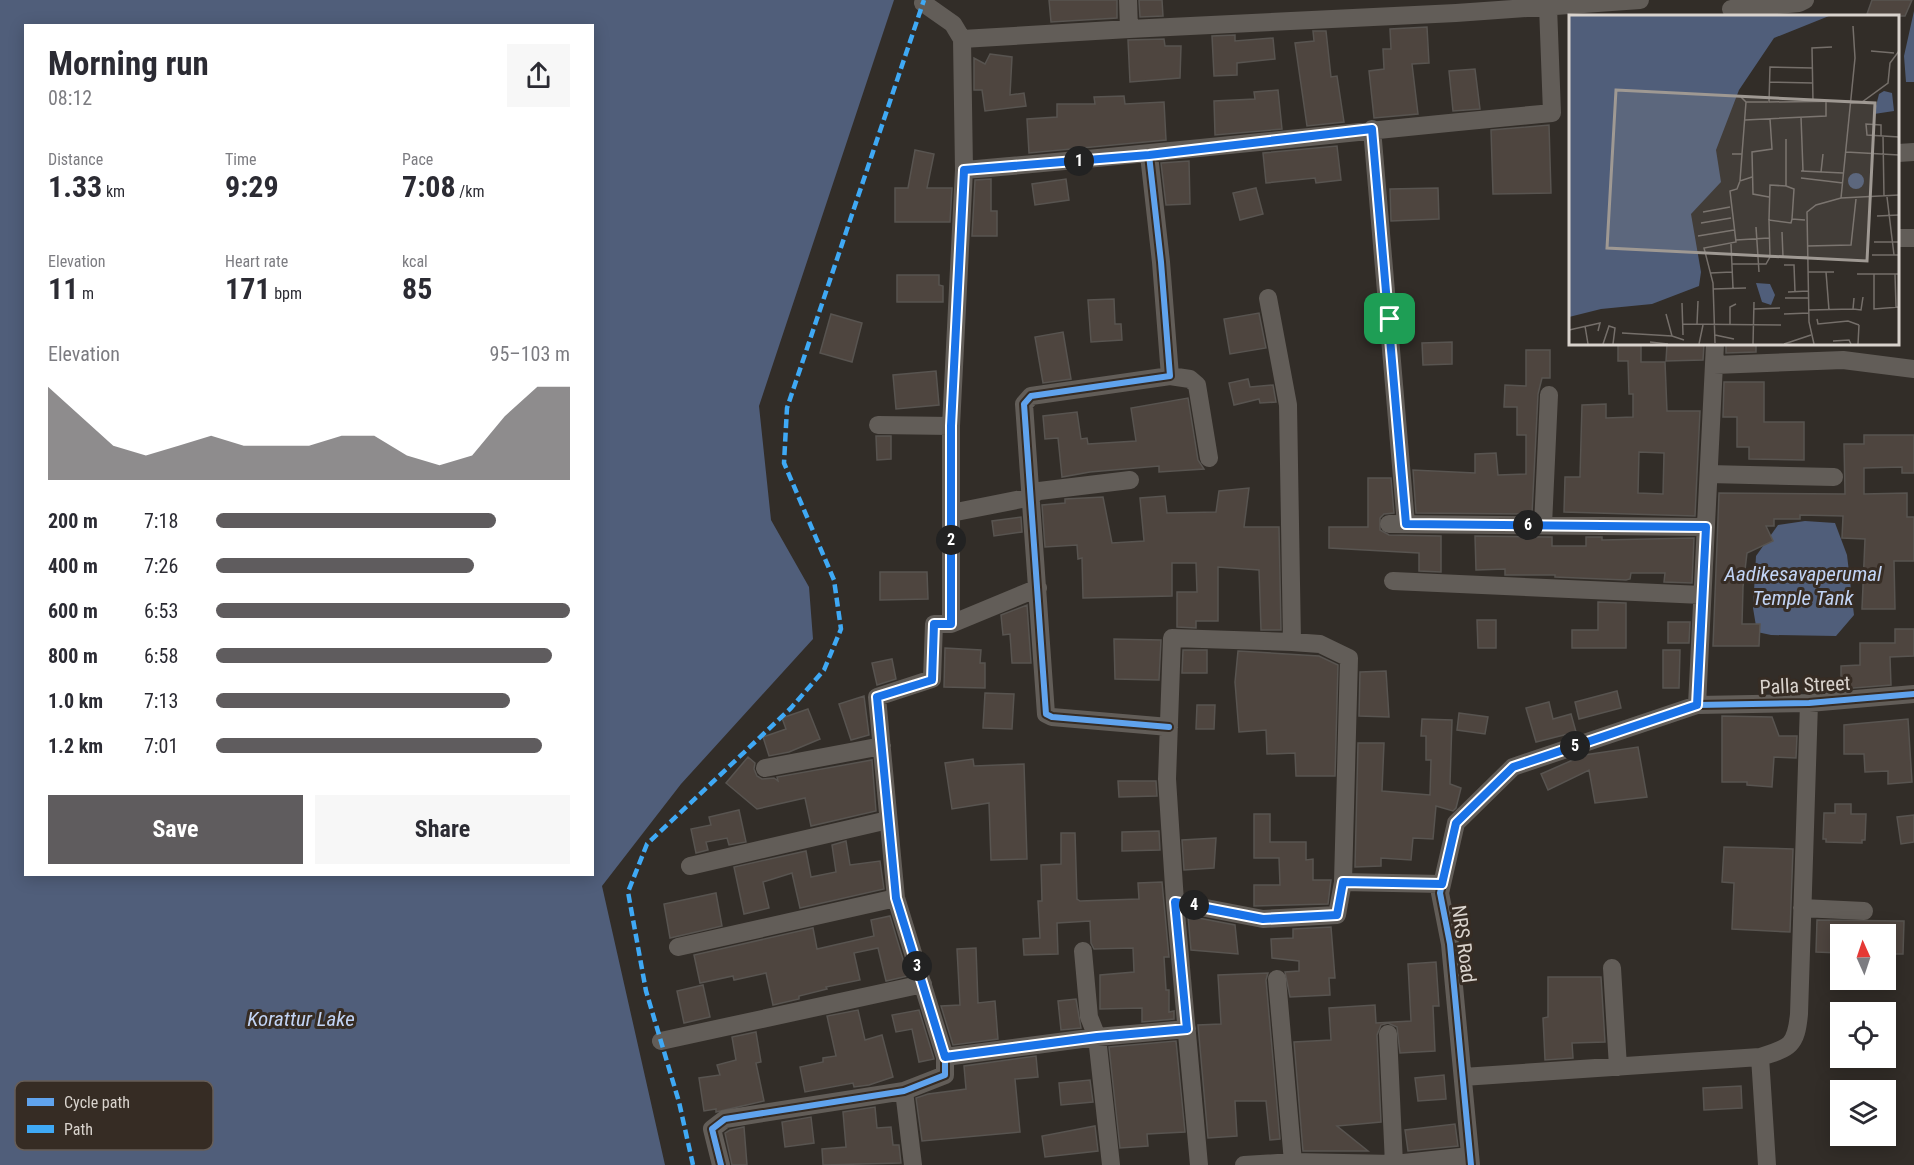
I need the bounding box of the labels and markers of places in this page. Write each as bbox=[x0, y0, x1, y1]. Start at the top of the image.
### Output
pin: 1 bbox=[1064, 146, 1094, 176]
pin bbox=[1364, 293, 1415, 344]
pin: 6 bbox=[1513, 510, 1543, 540]
pin: 2 bbox=[936, 525, 966, 555]
pin: 5 bbox=[1560, 731, 1590, 761]
pin: 4 bbox=[1179, 890, 1209, 920]
pin: 3 bbox=[902, 951, 932, 981]

